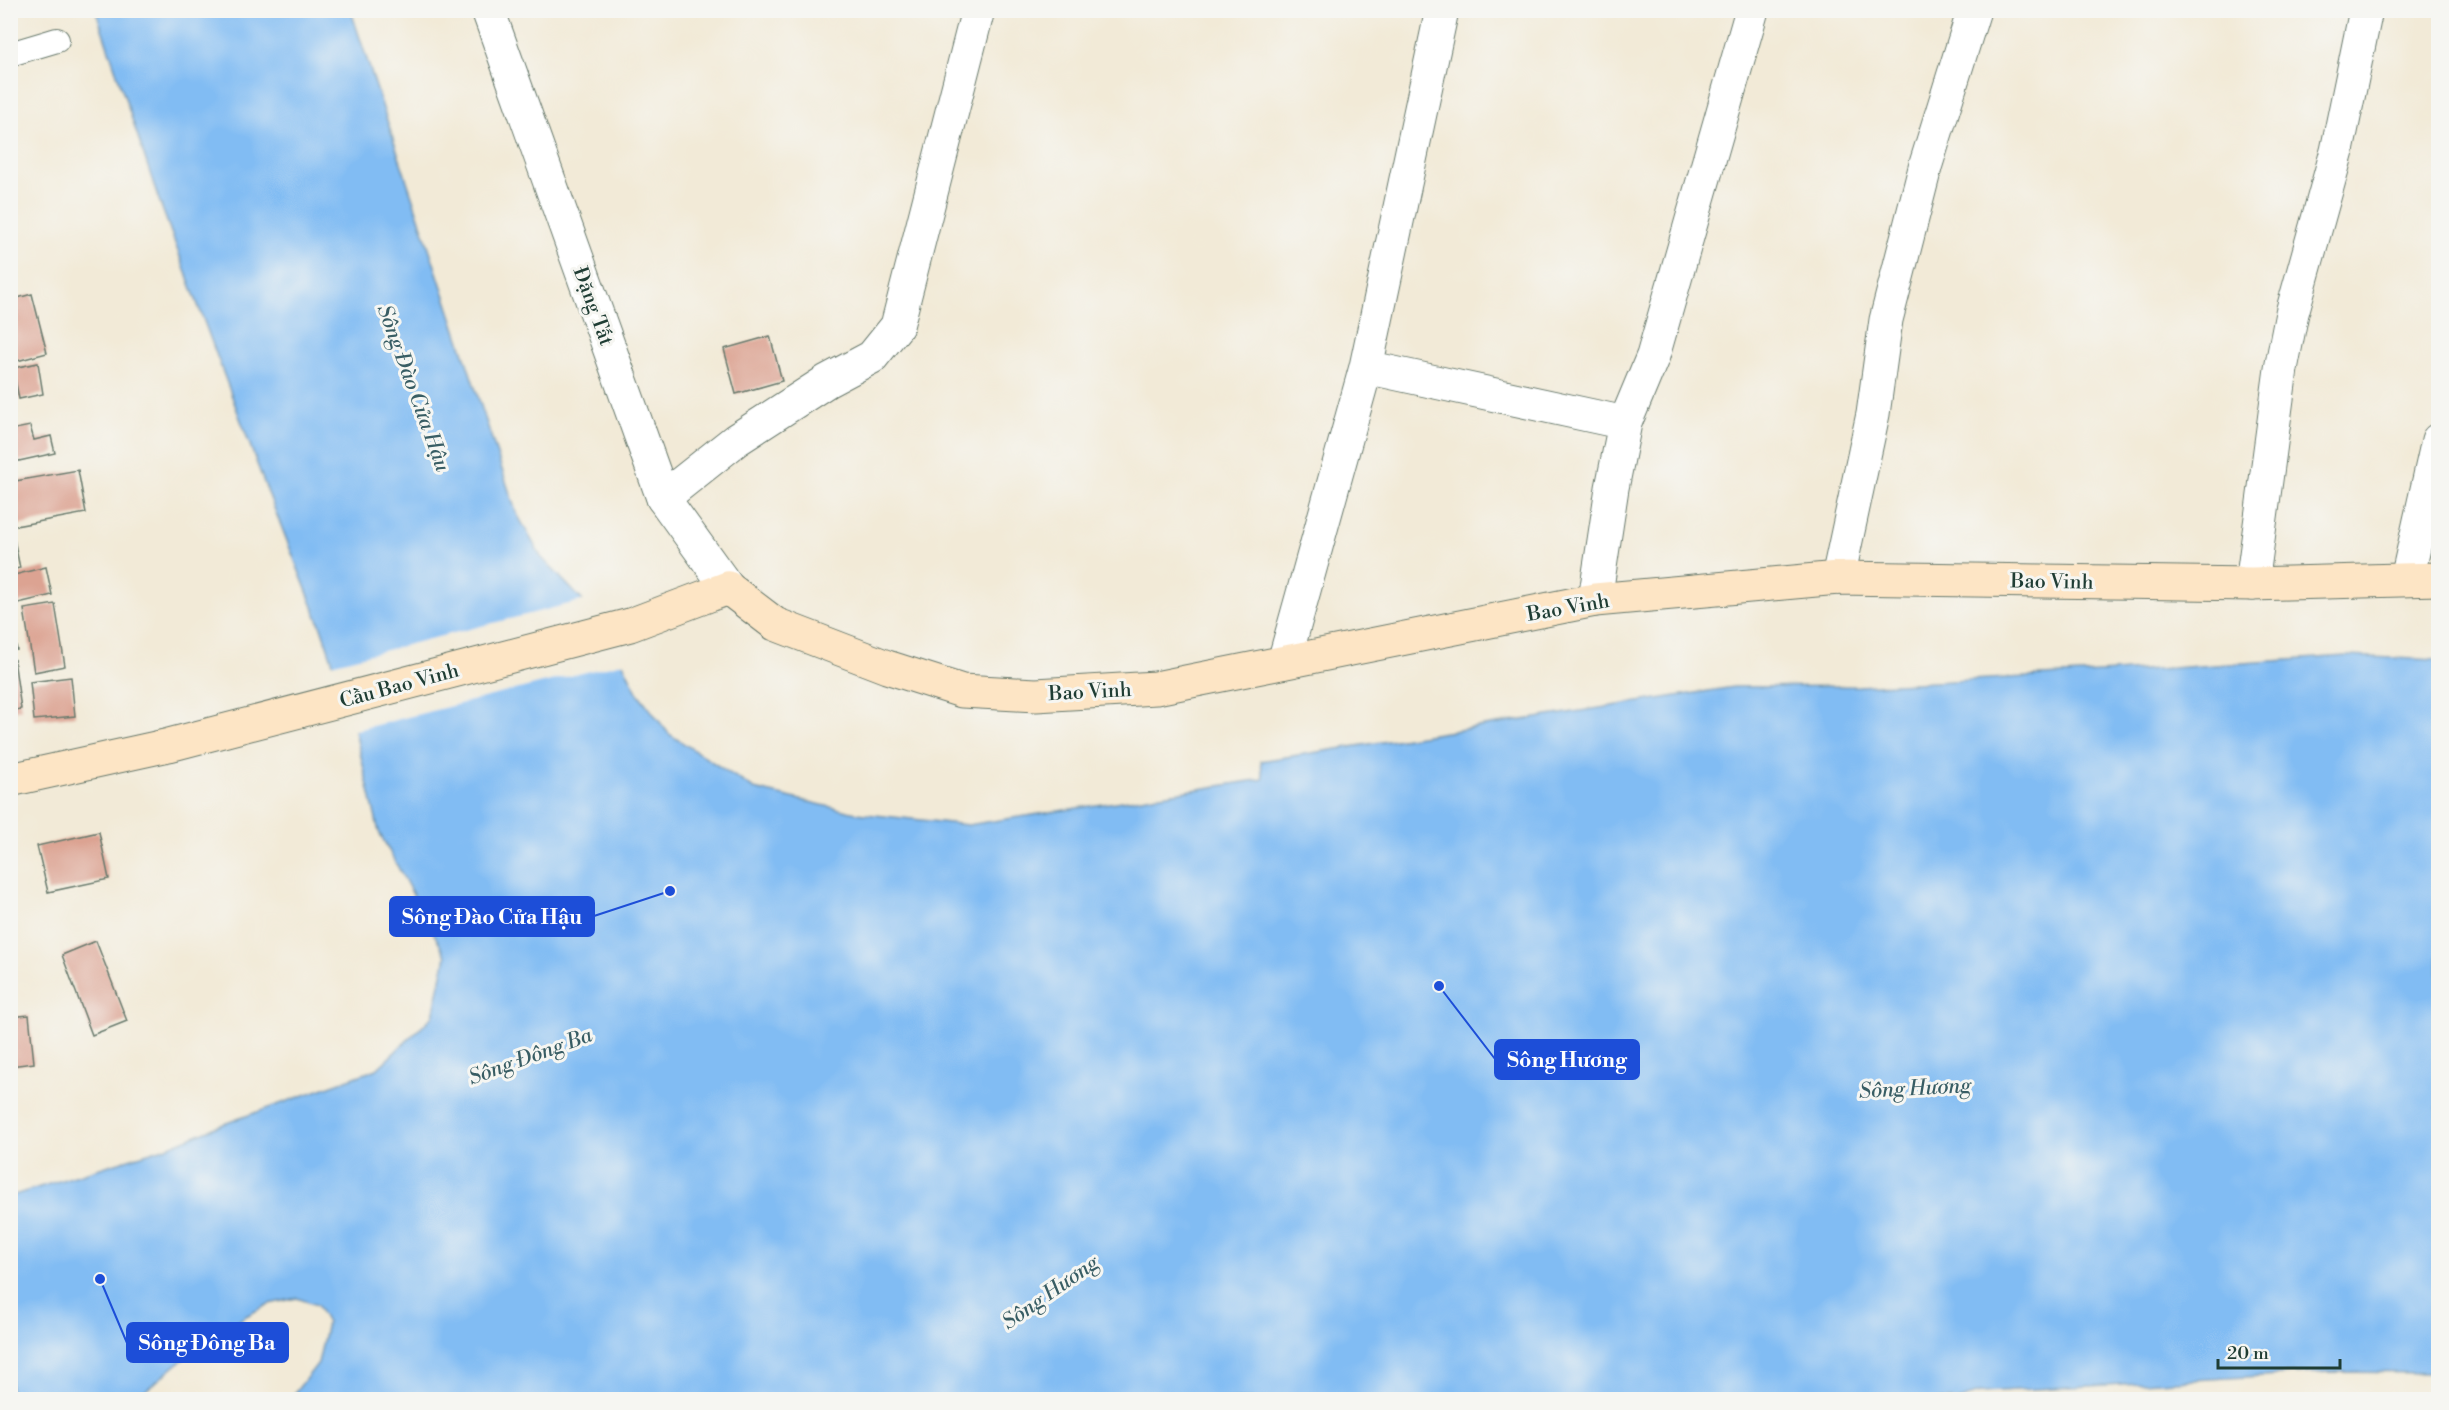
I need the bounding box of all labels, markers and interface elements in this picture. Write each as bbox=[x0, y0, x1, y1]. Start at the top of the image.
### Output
street label: Đặng Tất bbox=[567, 264, 618, 349]
water label: Sông Đào Cửa Hậu bbox=[371, 301, 455, 475]
street label: Bao Vinh bbox=[2009, 569, 2094, 596]
street label: Bao Vinh bbox=[1524, 589, 1611, 628]
street label: Cầu Bao Vinh bbox=[337, 659, 462, 714]
street label: Bao Vinh bbox=[1047, 678, 1132, 707]
callout: Sông Đào Cửa Hậu bbox=[390, 897, 594, 936]
text: Sông Đào Cửa Hậu bbox=[402, 905, 582, 931]
water label: Sông Đông Ba bbox=[465, 1022, 596, 1091]
callout: Sông Hương bbox=[1495, 1040, 1639, 1079]
text: Sông Hương bbox=[1507, 1048, 1628, 1074]
water label: Sông Hương bbox=[1858, 1073, 1973, 1105]
water label: Sông Hương bbox=[997, 1249, 1105, 1336]
callout: Sông Đông Ba bbox=[127, 1323, 288, 1362]
text: Sông Đông Ba bbox=[139, 1331, 276, 1357]
scale bar bbox=[2218, 1332, 2340, 1370]
text: 20 m bbox=[2227, 1342, 2269, 1365]

